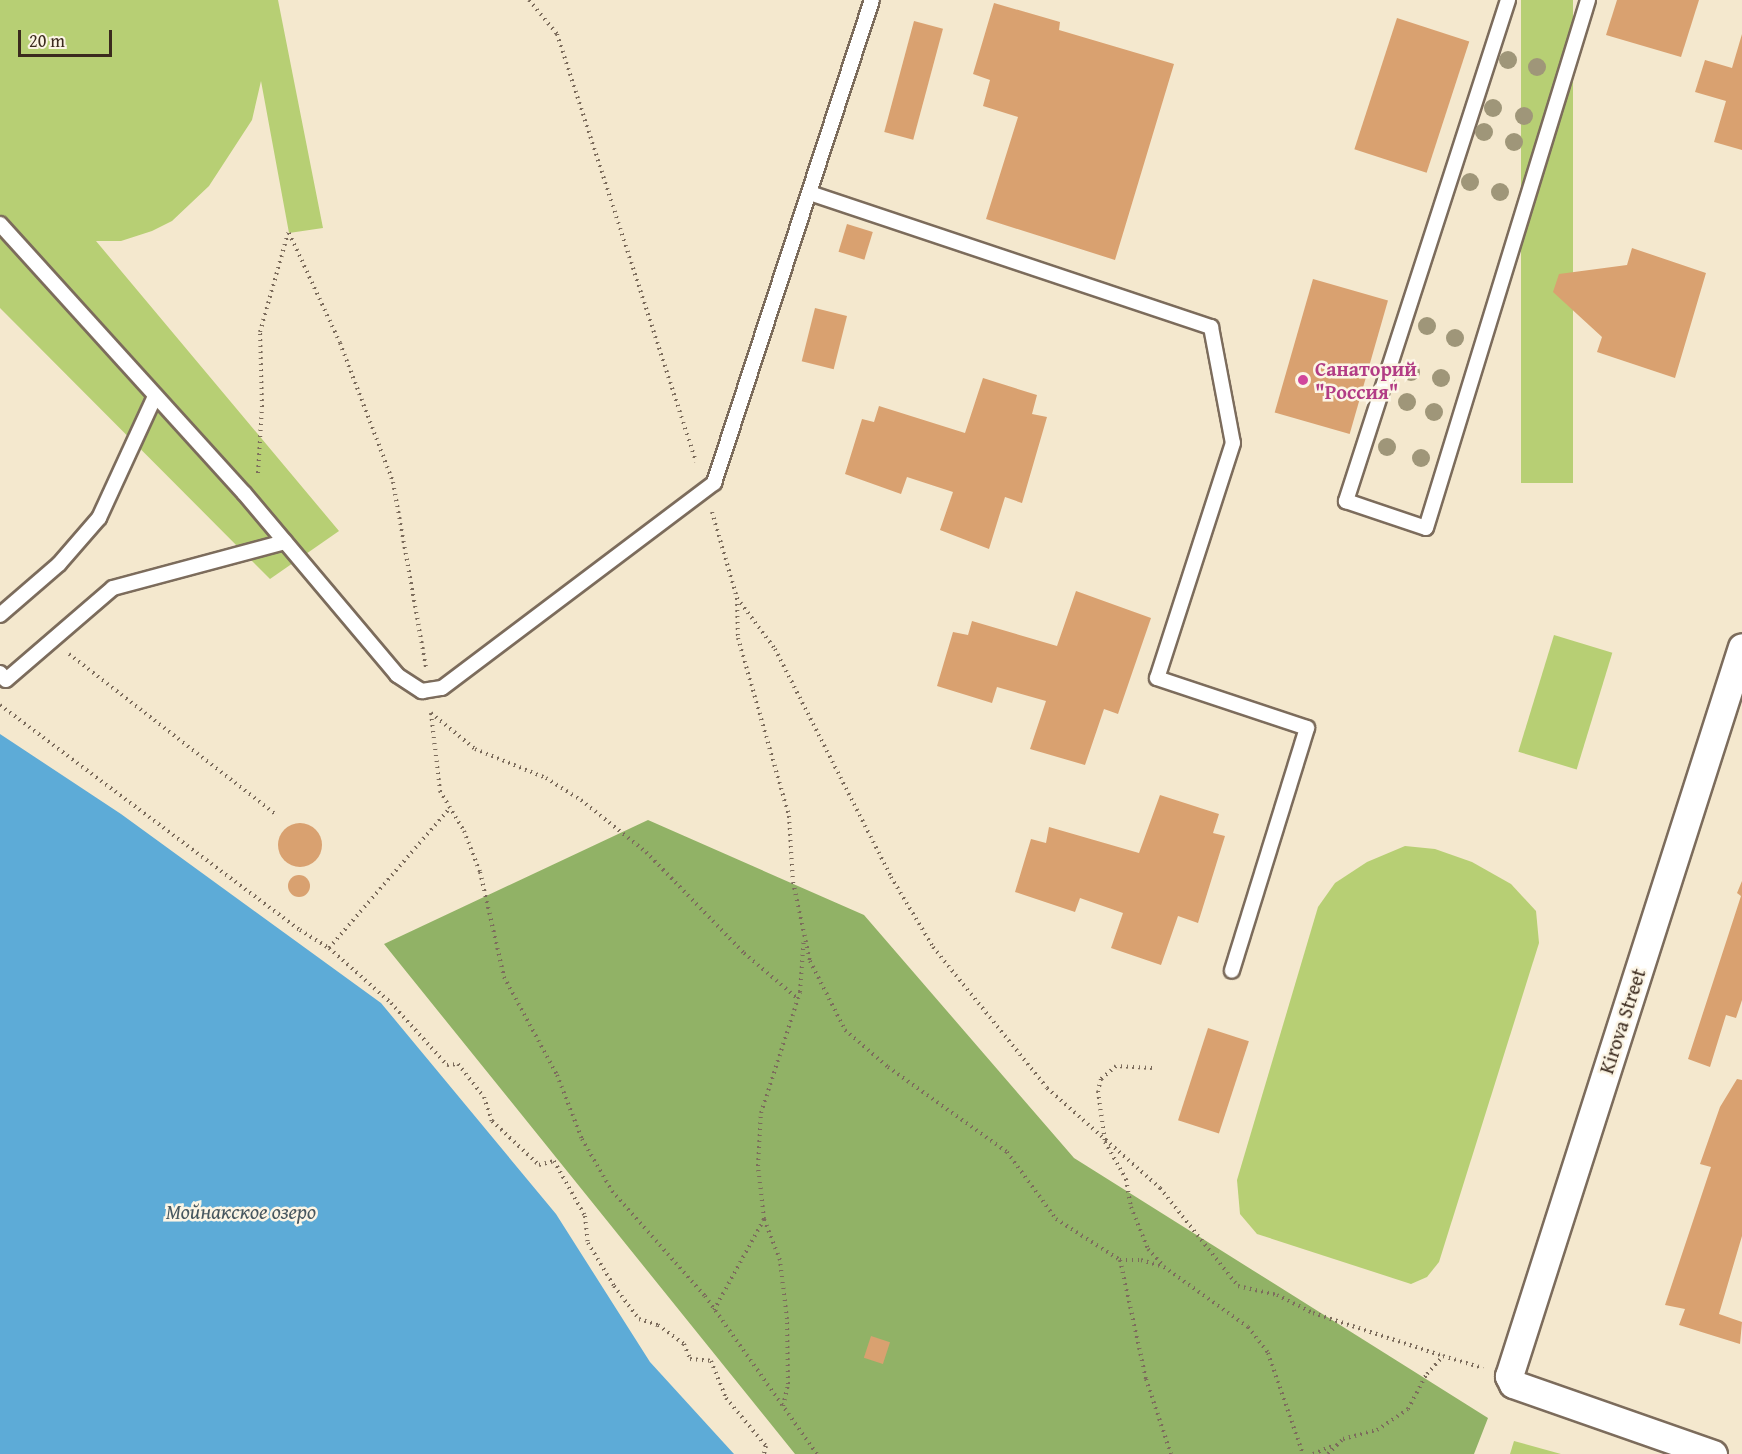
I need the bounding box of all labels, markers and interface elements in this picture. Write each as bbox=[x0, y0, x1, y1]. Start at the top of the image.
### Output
scale bar bbox=[21, 18, 116, 56]
text: 20 m bbox=[29, 27, 65, 54]
place label: Санаторий "Россия" bbox=[1315, 356, 1417, 403]
marker: Санаторий "Россия" bbox=[1296, 373, 1310, 387]
street label: Kirova Street bbox=[1594, 965, 1650, 1077]
water label: Мойнакское озеро bbox=[166, 1199, 316, 1225]

